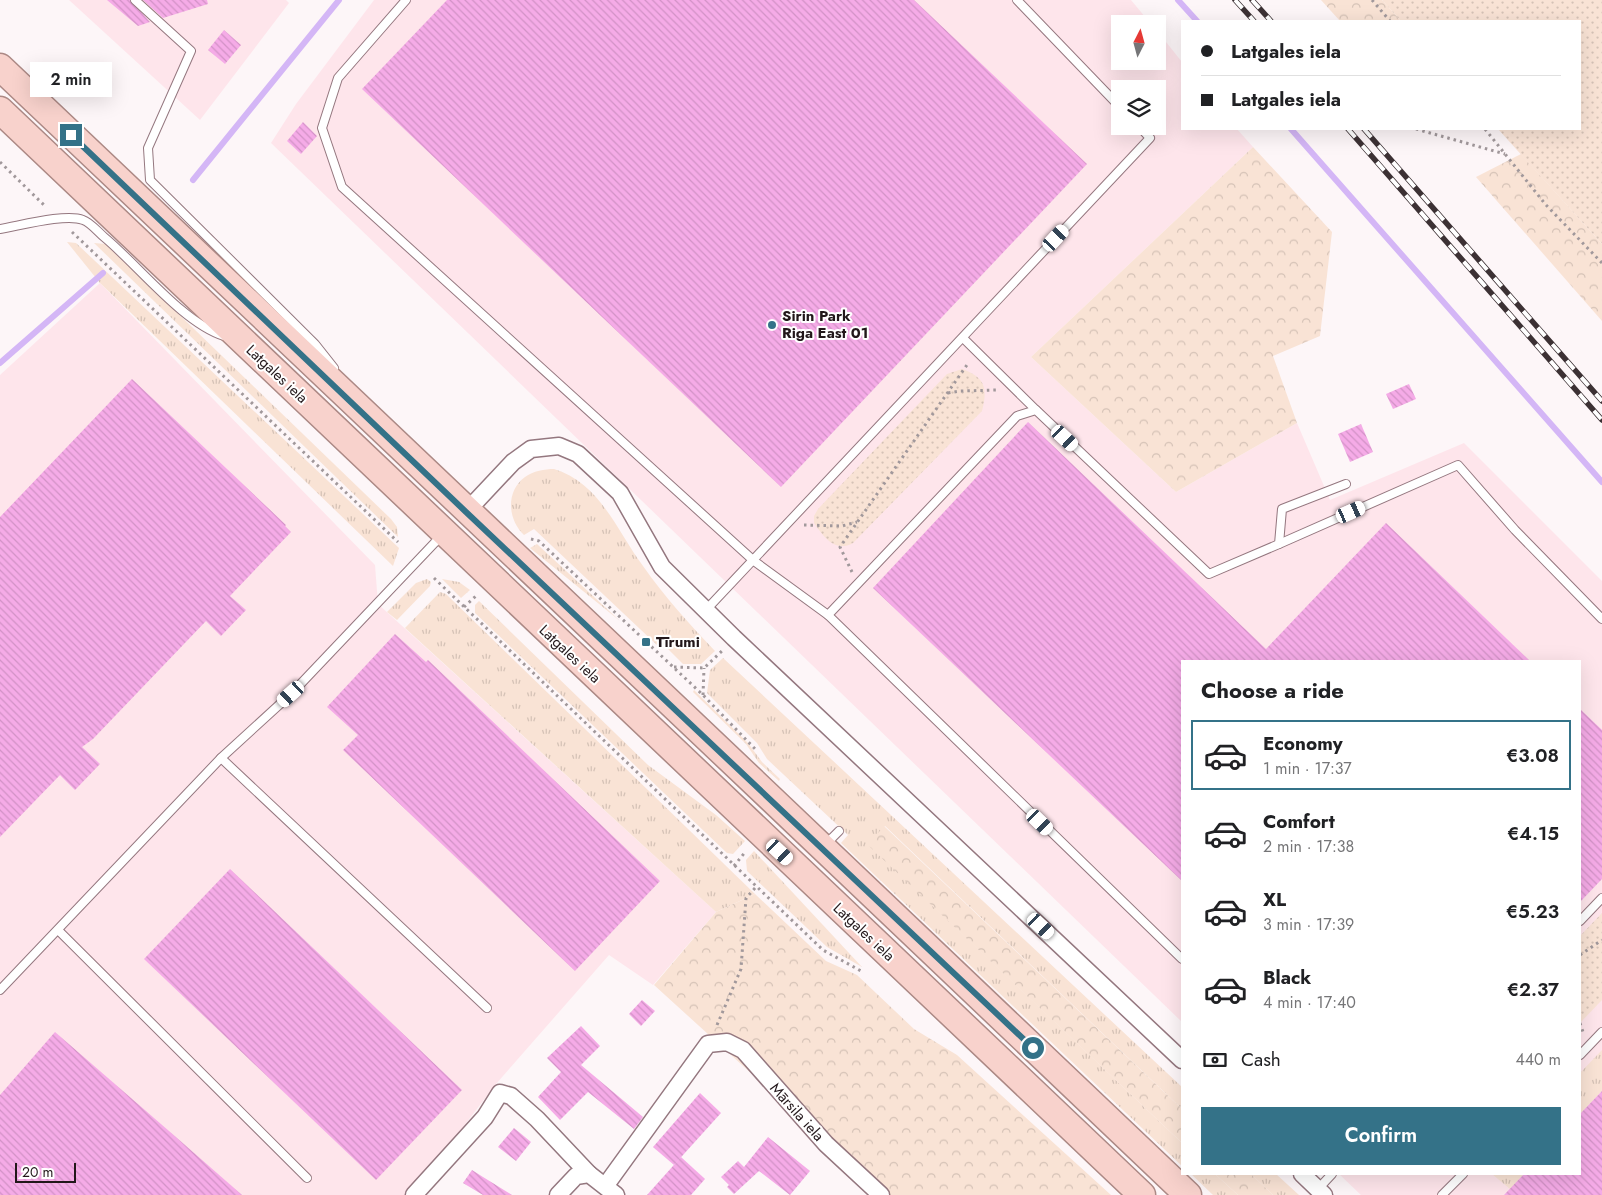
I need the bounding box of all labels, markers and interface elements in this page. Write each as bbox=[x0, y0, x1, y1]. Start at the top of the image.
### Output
north arrow bbox=[1111, 15, 1166, 70]
map controls bbox=[1111, 15, 1166, 135]
text: Latgales iela bbox=[1231, 38, 1341, 65]
callout: 2 min bbox=[30, 62, 112, 98]
text: 2 min bbox=[50, 68, 92, 91]
button: layers bbox=[1111, 80, 1166, 135]
text: Latgales iela bbox=[1231, 86, 1341, 113]
route end bbox=[60, 124, 82, 146]
car bbox=[1040, 222, 1071, 254]
place label: Sirin Park Riga East 01 bbox=[782, 305, 868, 344]
marker: Sirin Park Riga East 01 bbox=[766, 319, 778, 331]
street label: Latgales iela bbox=[241, 340, 313, 408]
car bbox=[1048, 422, 1081, 454]
car bbox=[1334, 499, 1367, 525]
street label: Latgales iela bbox=[534, 620, 606, 688]
place label: Tīrumi bbox=[656, 631, 700, 653]
marker: Tīrumi bbox=[640, 636, 652, 648]
text: Choose a ride bbox=[1201, 674, 1344, 706]
car bbox=[274, 678, 307, 710]
text: Economy bbox=[1263, 730, 1343, 757]
icon: car bbox=[1203, 733, 1248, 778]
text: €3.08 bbox=[1506, 742, 1559, 769]
text: 1 min · 17:37 bbox=[1263, 757, 1352, 780]
car bbox=[1023, 806, 1056, 838]
text: Comfort bbox=[1263, 808, 1335, 835]
icon: car bbox=[1203, 811, 1248, 856]
text: €4.15 bbox=[1507, 820, 1559, 847]
text: 2 min · 17:38 bbox=[1263, 835, 1354, 858]
car bbox=[763, 836, 796, 868]
text: XL bbox=[1263, 886, 1286, 913]
icon: car bbox=[1203, 889, 1248, 934]
street label: Latgales iela bbox=[828, 898, 900, 966]
text: €5.23 bbox=[1506, 898, 1559, 925]
car bbox=[1024, 910, 1057, 942]
text: 3 min · 17:39 bbox=[1263, 913, 1354, 936]
text: Black bbox=[1263, 964, 1311, 991]
icon: car bbox=[1203, 967, 1248, 1012]
text: €2.37 bbox=[1507, 976, 1559, 1003]
text: 4 min · 17:40 bbox=[1263, 991, 1356, 1014]
route start bbox=[1022, 1037, 1044, 1059]
icon: cash bbox=[1201, 1046, 1229, 1074]
text: Cash bbox=[1241, 1046, 1281, 1073]
text: 440 m bbox=[1515, 1048, 1561, 1071]
street label: Mārsila iela bbox=[765, 1078, 829, 1146]
button: Confirm bbox=[1201, 1107, 1561, 1165]
scale bar bbox=[15, 1160, 76, 1183]
text: 20 m bbox=[22, 1162, 54, 1182]

